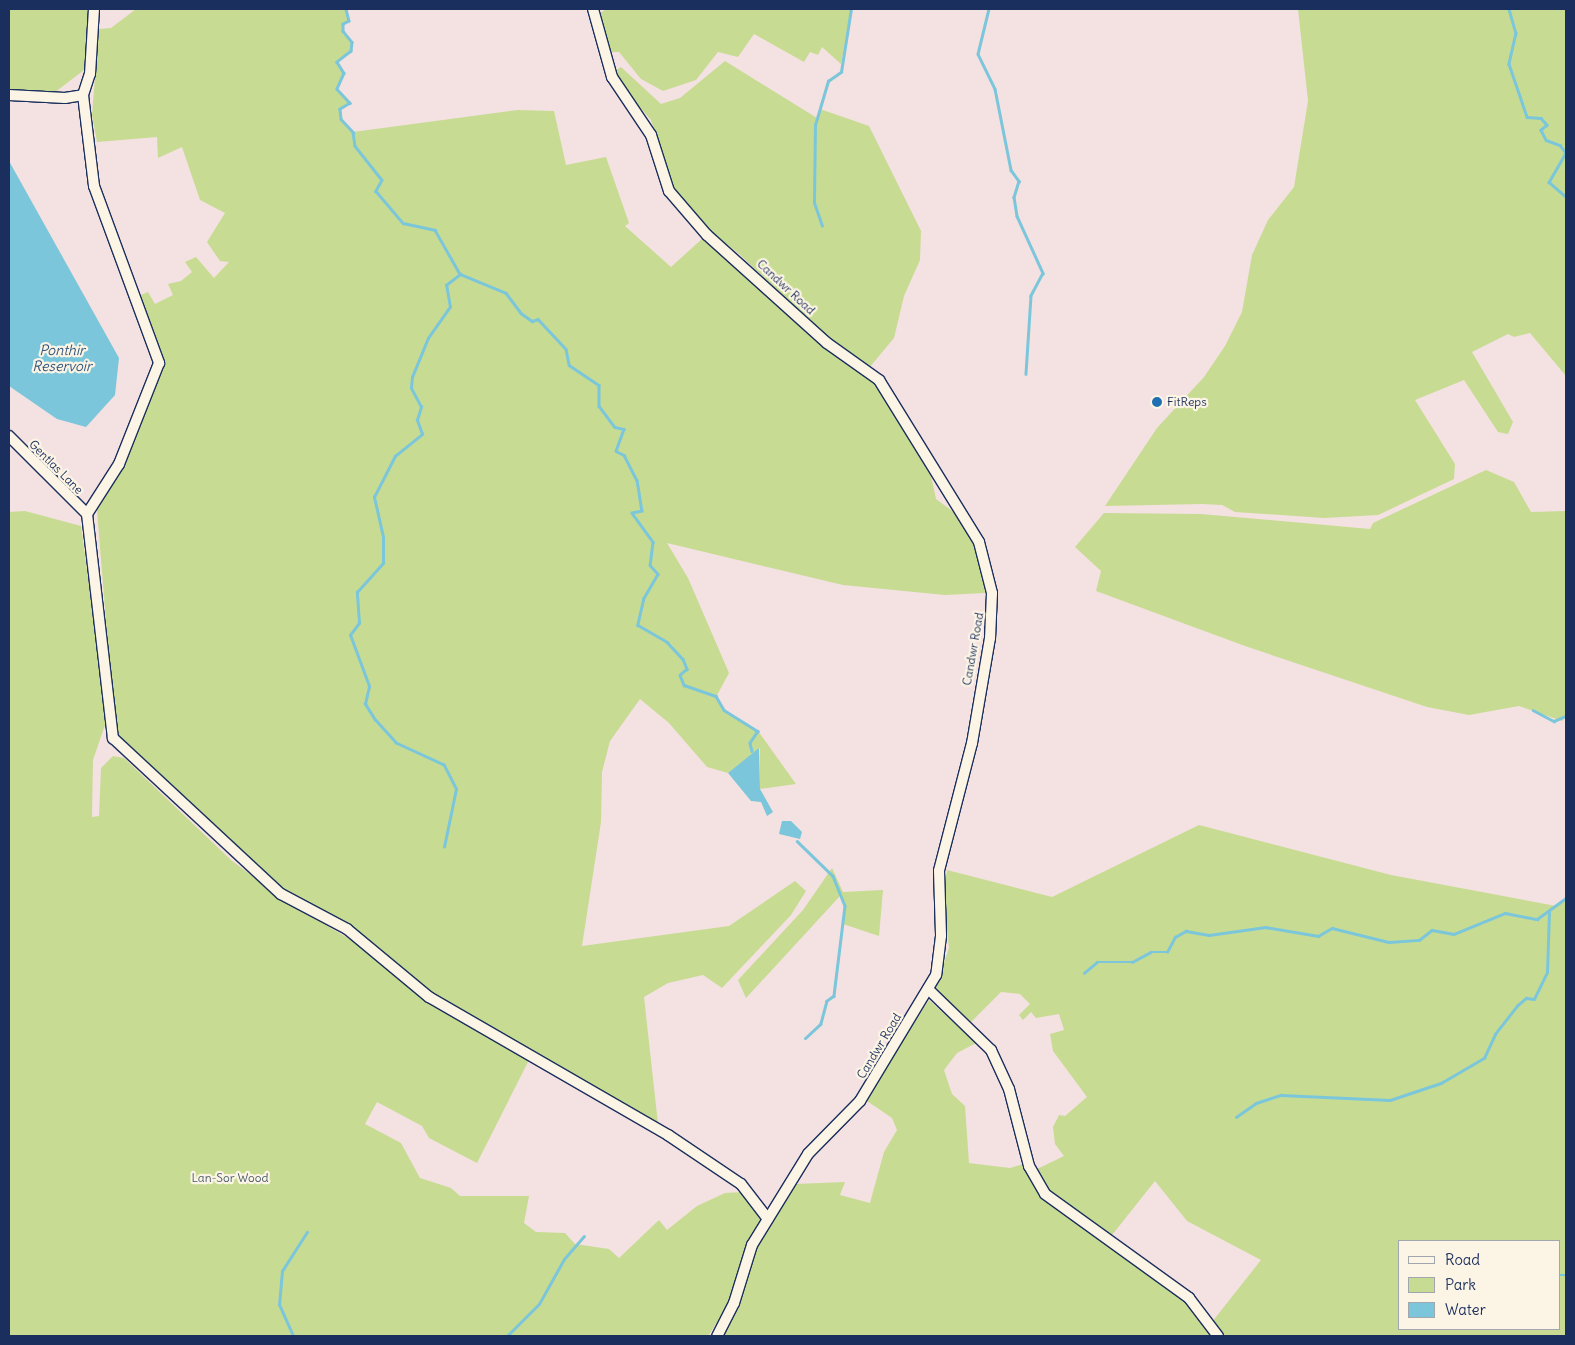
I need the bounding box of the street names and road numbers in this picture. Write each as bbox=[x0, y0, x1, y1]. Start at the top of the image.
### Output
street label: Candwr Road bbox=[754, 257, 818, 317]
street label: Gentlas Lane bbox=[26, 437, 86, 497]
street label: Candwr Road bbox=[959, 611, 987, 687]
street label: Candwr Road bbox=[854, 1011, 904, 1081]

